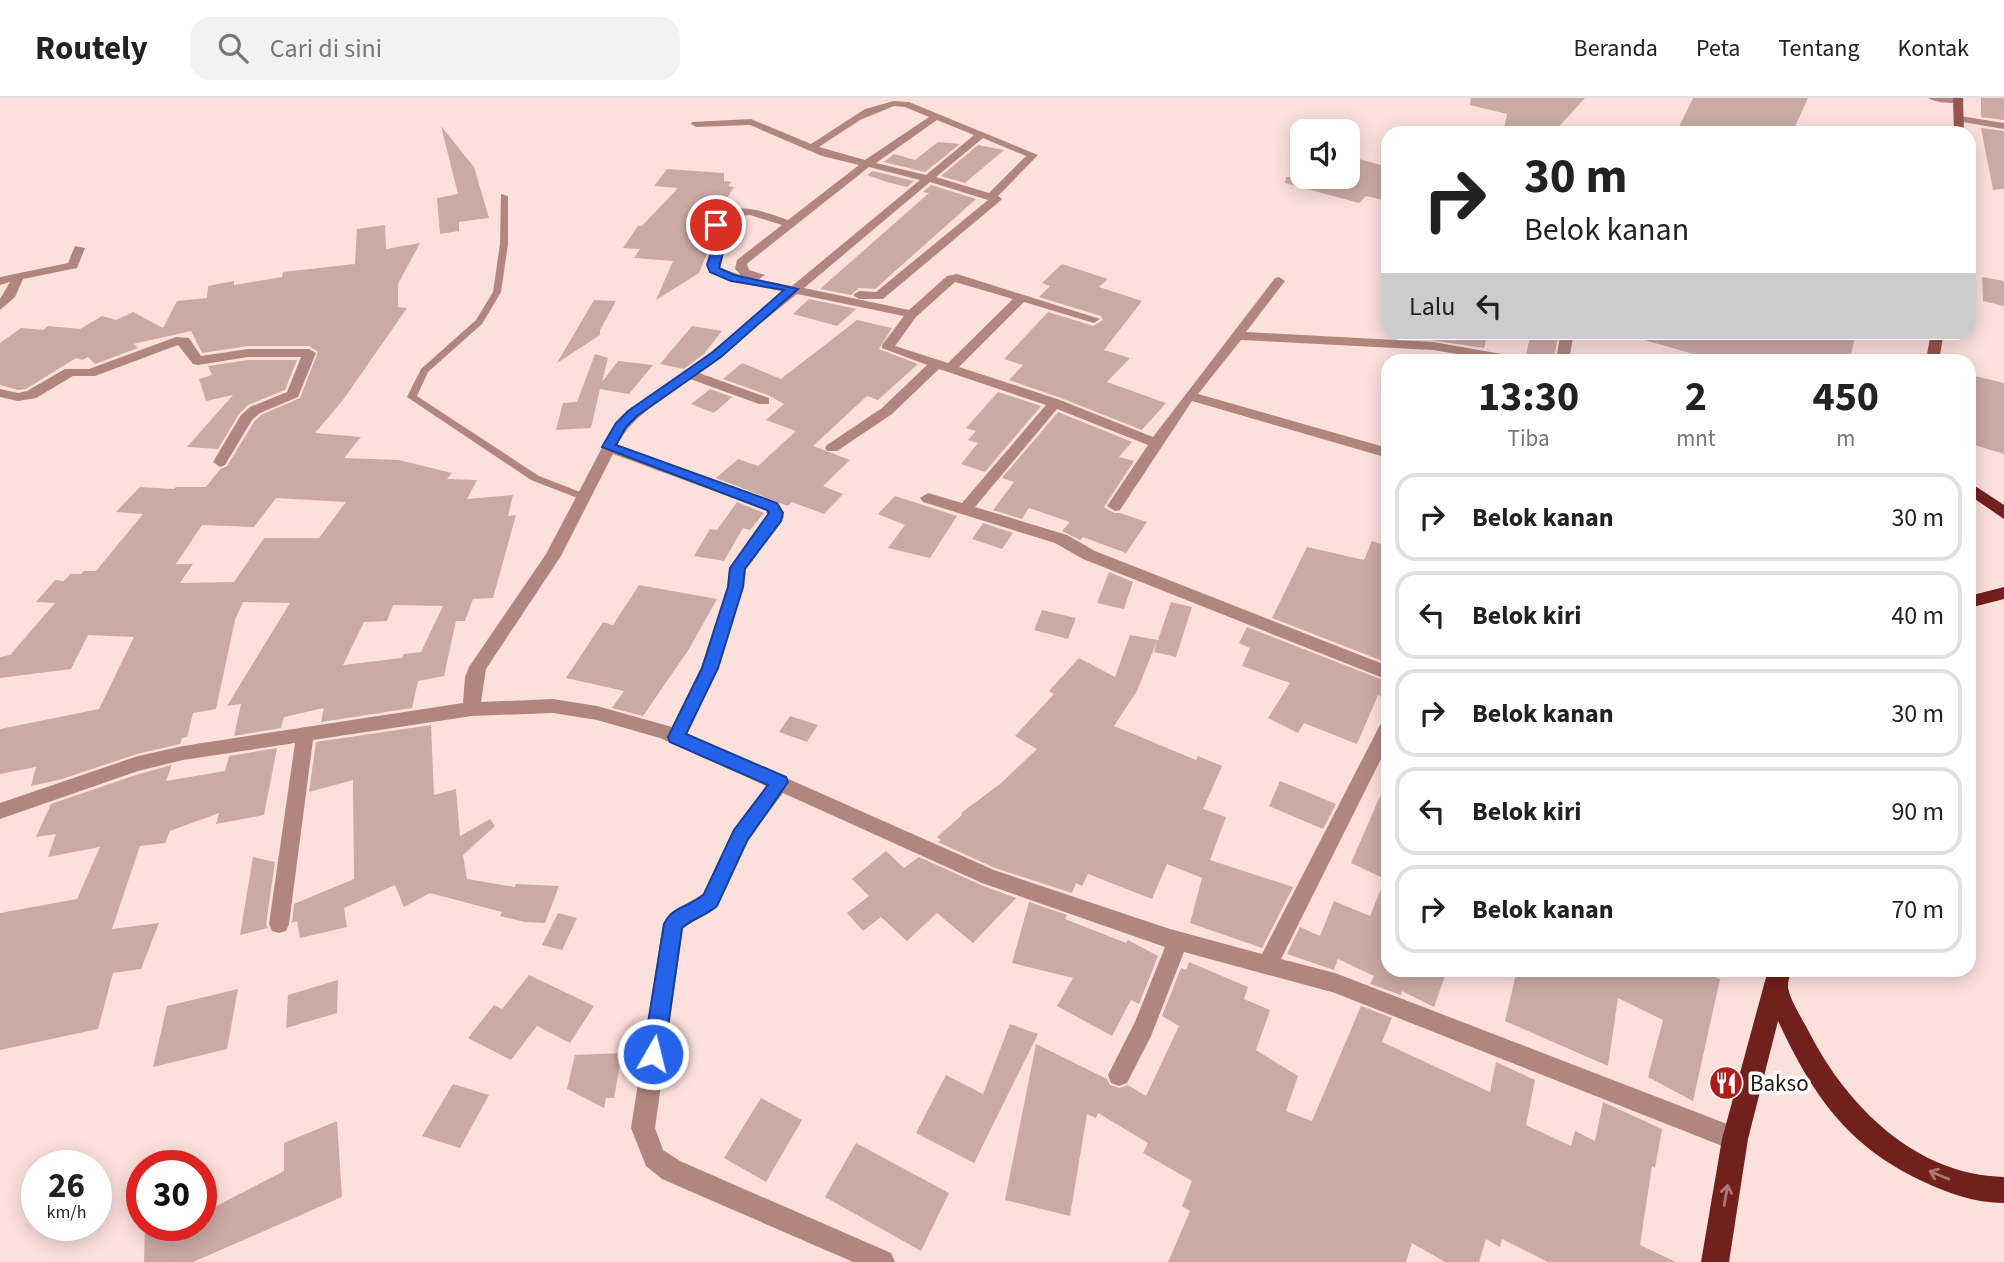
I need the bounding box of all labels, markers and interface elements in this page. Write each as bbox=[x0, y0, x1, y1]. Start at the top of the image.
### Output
search box bbox=[190, 17, 680, 80]
text: Routely bbox=[35, 25, 148, 72]
icon: search bbox=[214, 29, 252, 67]
text: Cari di sini bbox=[270, 30, 382, 67]
text: Beranda bbox=[1574, 31, 1658, 66]
text: Peta bbox=[1696, 31, 1740, 66]
text: Tentang bbox=[1778, 31, 1860, 66]
text: Kontak bbox=[1898, 31, 1969, 66]
map controls bbox=[1290, 119, 1360, 189]
button: sound bbox=[1290, 119, 1360, 189]
text: 30 m bbox=[1524, 142, 1628, 212]
icon: right bbox=[1409, 154, 1500, 245]
pin bbox=[686, 195, 746, 255]
icon: arrive bbox=[697, 206, 735, 244]
text: Belok kanan bbox=[1524, 207, 1689, 253]
icon: left bbox=[1470, 287, 1508, 325]
text: Lalu bbox=[1409, 288, 1456, 325]
text: 13:30 bbox=[1478, 367, 1579, 427]
text: 2 bbox=[1685, 367, 1707, 427]
text: 450 bbox=[1813, 367, 1879, 427]
text: Tiba bbox=[1508, 422, 1550, 455]
text: mnt bbox=[1676, 422, 1716, 455]
text: m bbox=[1836, 422, 1855, 455]
icon: right bbox=[1413, 498, 1451, 536]
text: Belok kanan bbox=[1472, 499, 1614, 536]
text: 30 m bbox=[1891, 499, 1944, 536]
icon: left bbox=[1413, 596, 1451, 634]
text: Belok kiri bbox=[1472, 597, 1581, 634]
text: 40 m bbox=[1891, 597, 1944, 634]
icon: right bbox=[1413, 694, 1451, 732]
text: Belok kanan bbox=[1472, 695, 1614, 732]
text: 30 m bbox=[1891, 695, 1944, 732]
icon: left bbox=[1413, 792, 1451, 830]
text: Belok kiri bbox=[1472, 793, 1581, 830]
text: 90 m bbox=[1891, 793, 1944, 830]
icon: right bbox=[1413, 890, 1451, 928]
text: Belok kanan bbox=[1472, 891, 1614, 928]
text: 70 m bbox=[1891, 891, 1944, 928]
position arrow bbox=[616, 1017, 690, 1091]
restaurant icon: Bakso bbox=[1707, 1064, 1745, 1102]
place label: Bakso bbox=[1750, 1067, 1809, 1100]
speed limit sign: 30 bbox=[126, 1150, 217, 1241]
text: 26 bbox=[48, 1161, 85, 1211]
one-way arrow bbox=[1928, 1168, 1950, 1181]
one-way arrow bbox=[1720, 1184, 1733, 1207]
text: km/h bbox=[47, 1200, 86, 1225]

